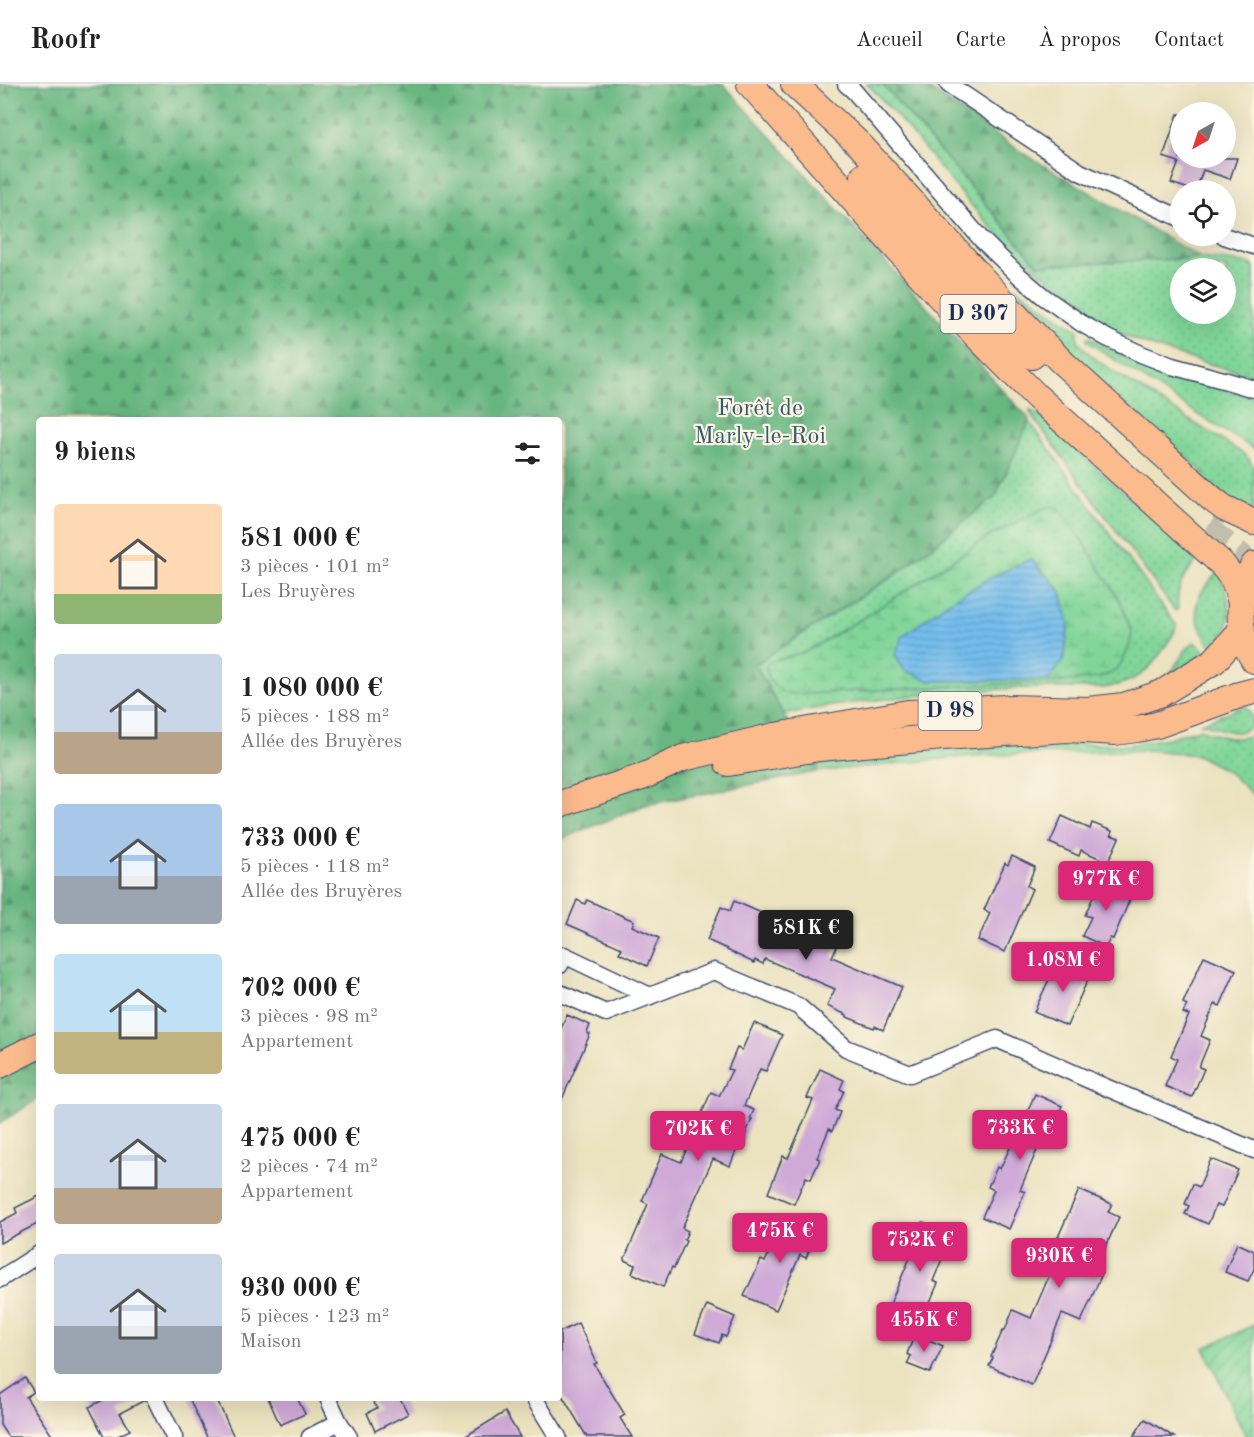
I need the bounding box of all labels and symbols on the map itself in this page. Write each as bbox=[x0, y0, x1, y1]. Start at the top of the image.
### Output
north arrow bbox=[1170, 102, 1236, 168]
road number: D 307 bbox=[940, 295, 1016, 333]
park label: Forêt de Marly-le-Roi bbox=[694, 397, 826, 449]
road number: D 98 bbox=[918, 692, 982, 730]
pin: 977K € bbox=[1057, 861, 1155, 912]
pin: 581K € bbox=[757, 910, 855, 961]
pin: 1.08M € bbox=[1008, 942, 1118, 993]
pin: 733K € bbox=[971, 1110, 1069, 1161]
pin: 702K € bbox=[649, 1111, 747, 1162]
pin: 475K € bbox=[731, 1213, 829, 1264]
pin: 752K € bbox=[871, 1222, 969, 1273]
pin: 930K € bbox=[1010, 1238, 1108, 1289]
pin: 455K € bbox=[875, 1302, 973, 1353]

